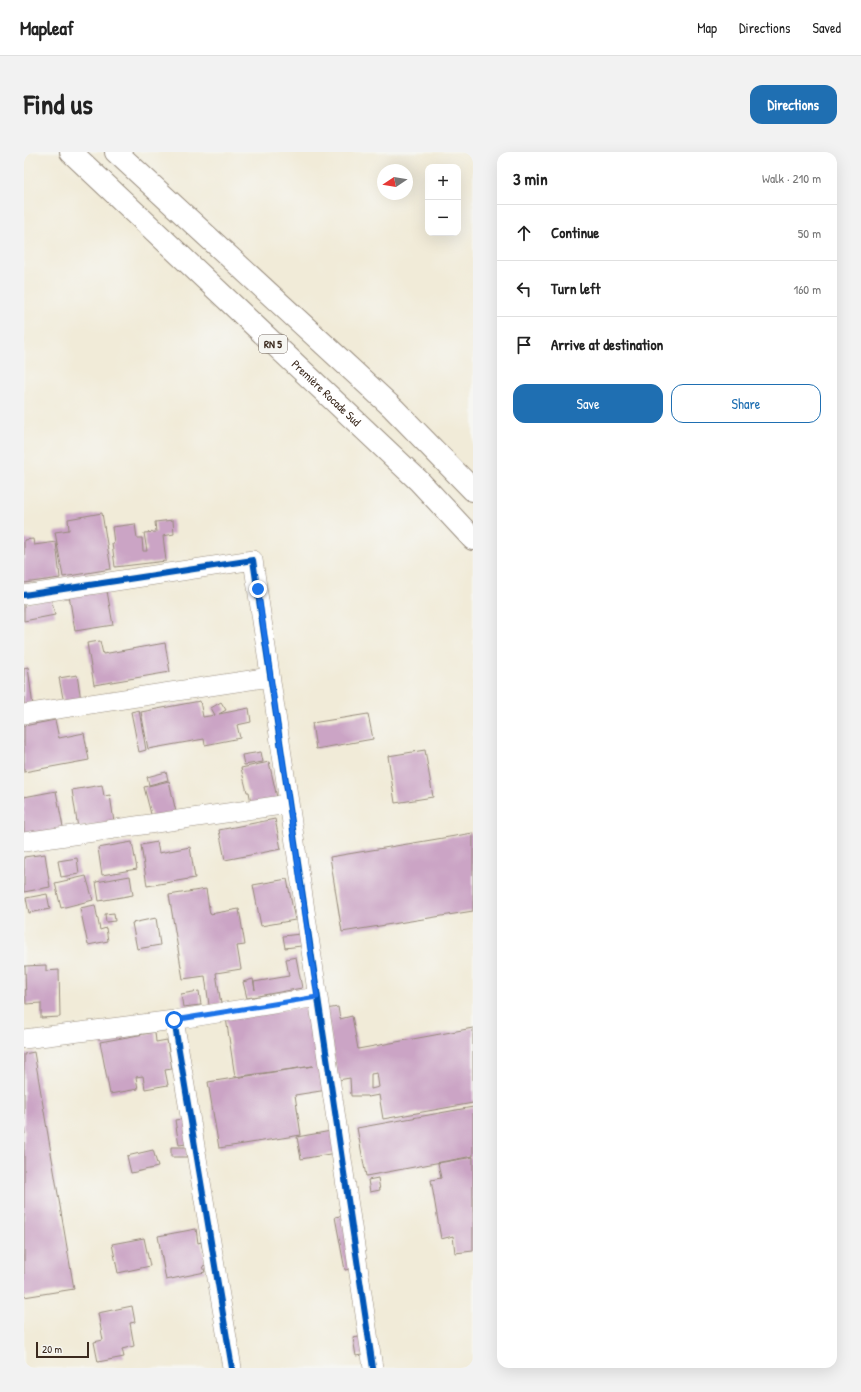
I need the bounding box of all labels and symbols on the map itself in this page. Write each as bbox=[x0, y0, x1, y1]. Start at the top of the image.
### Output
north arrow bbox=[377, 164, 413, 200]
road number: RN 5 bbox=[259, 335, 287, 353]
street label: Première Rocade Sud bbox=[288, 356, 365, 430]
route end bbox=[249, 580, 267, 598]
route start bbox=[165, 1011, 183, 1029]
scale bar bbox=[36, 1340, 89, 1359]

